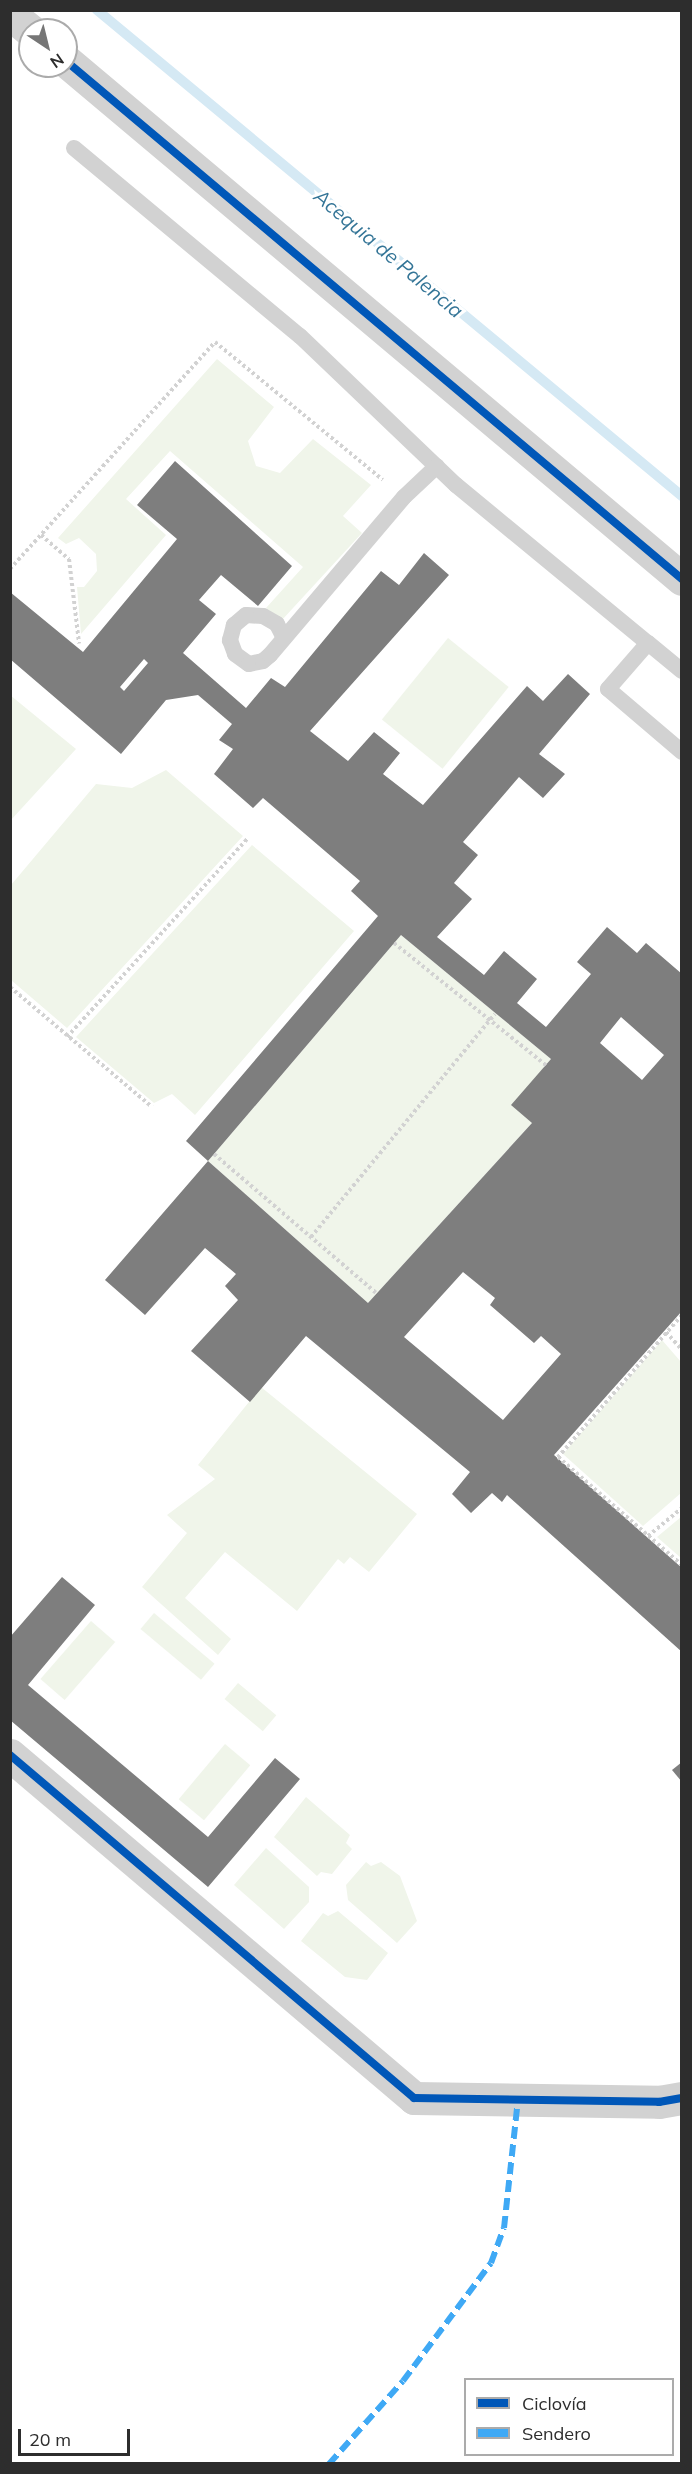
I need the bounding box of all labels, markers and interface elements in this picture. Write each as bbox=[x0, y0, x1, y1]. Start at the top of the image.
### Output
north arrow bbox=[18, 18, 78, 78]
text: N bbox=[46, 49, 68, 73]
water label: Acequia de Palencia bbox=[310, 184, 468, 322]
legend bbox=[464, 2378, 674, 2456]
text: Ciclovía bbox=[522, 2392, 587, 2415]
scale bar bbox=[21, 2417, 134, 2455]
text: Sendero bbox=[522, 2422, 591, 2445]
text: 20 m bbox=[29, 2428, 71, 2451]

